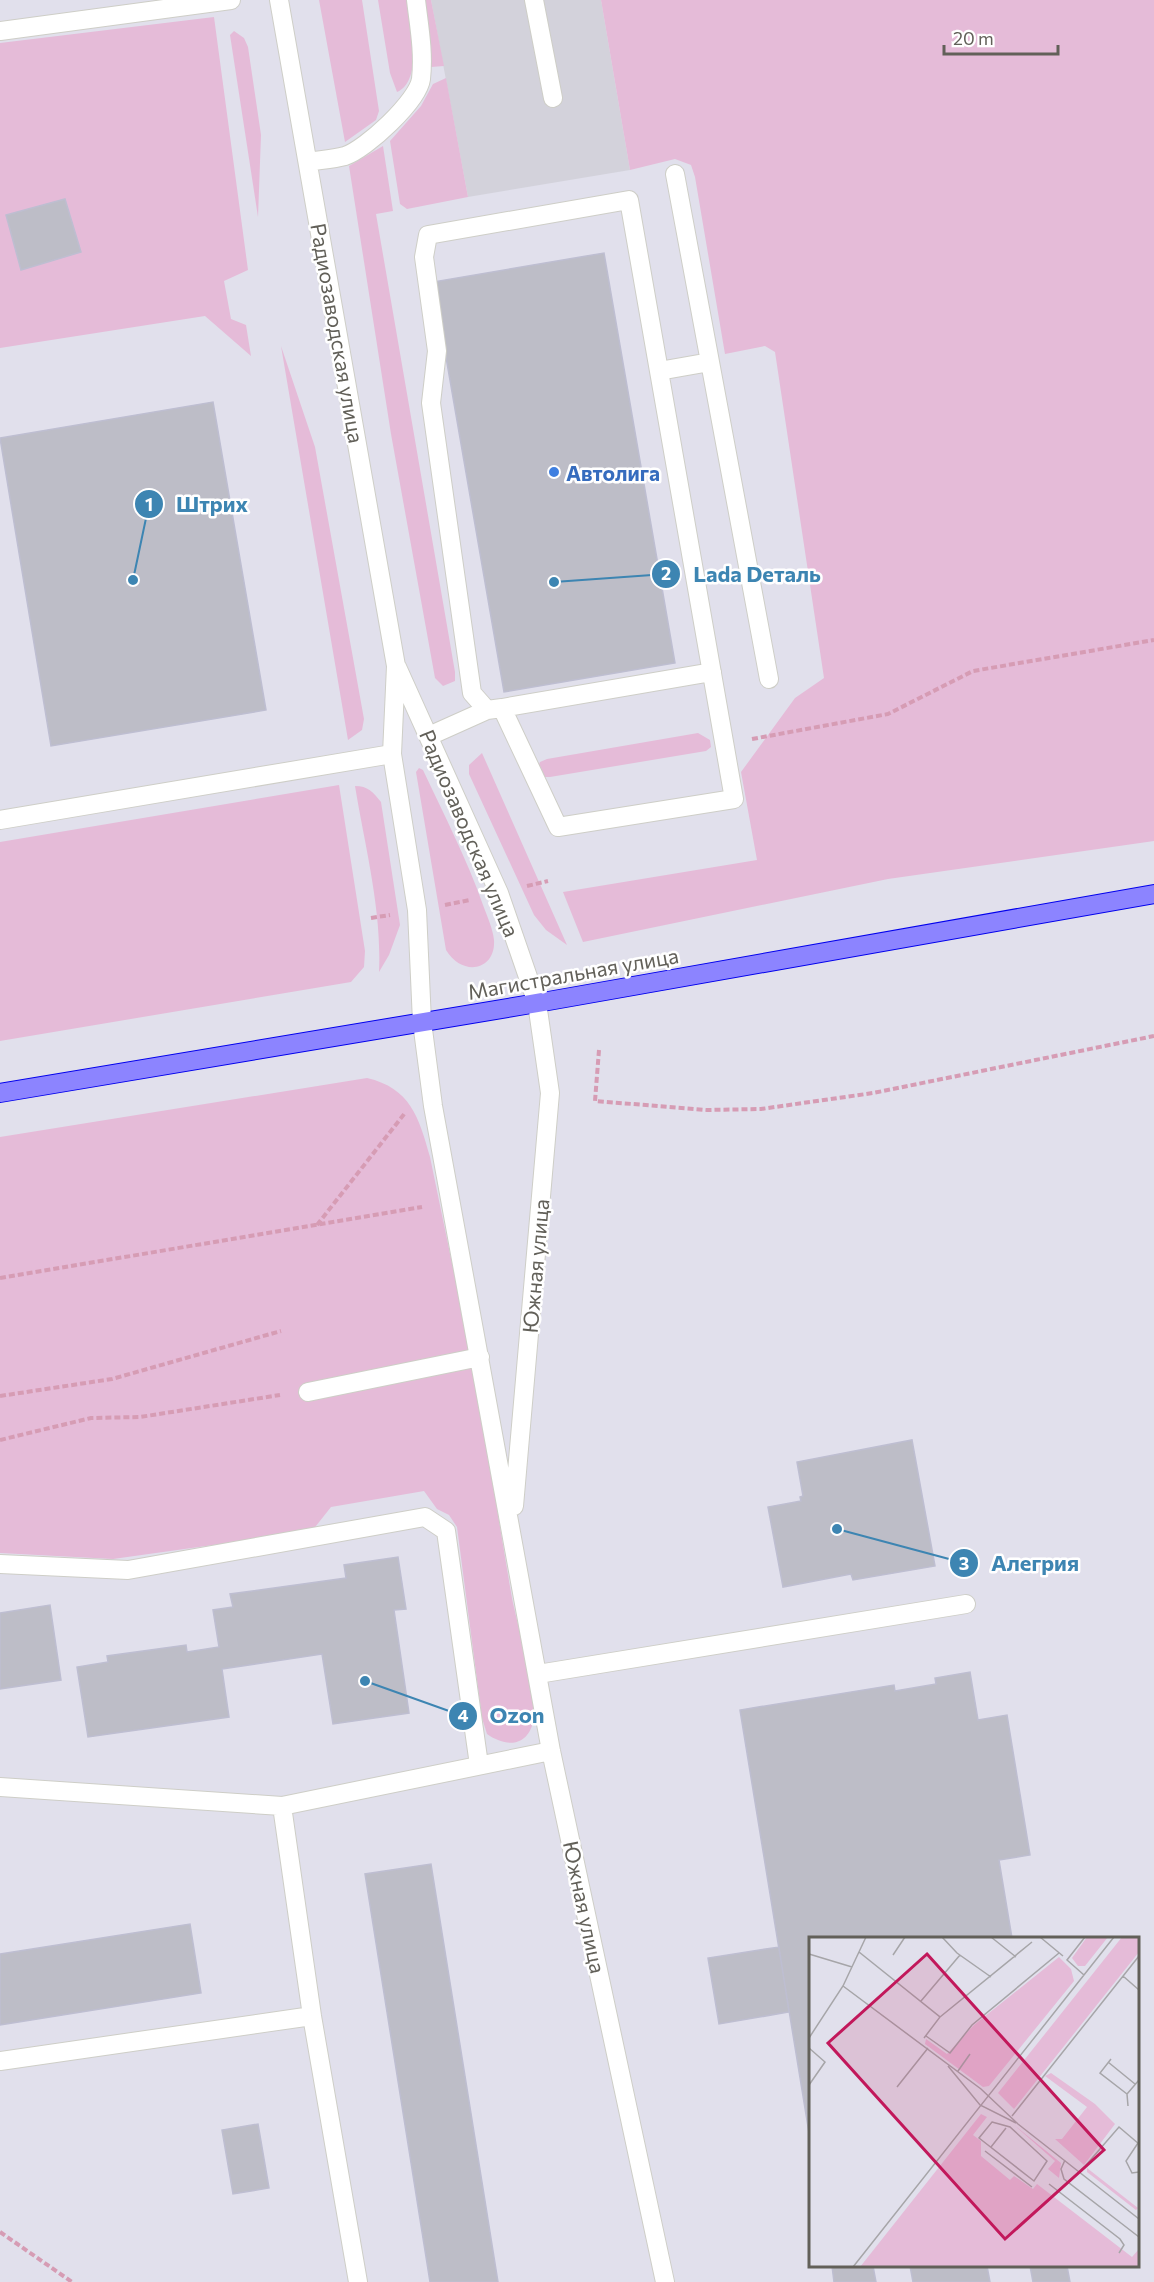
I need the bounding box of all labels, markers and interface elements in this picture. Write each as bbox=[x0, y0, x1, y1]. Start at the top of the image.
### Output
scale bar bbox=[944, 18, 1058, 56]
text: 20 m bbox=[953, 27, 994, 49]
street label: Радиозаводская улица bbox=[306, 221, 370, 445]
place label: Автолига bbox=[566, 460, 660, 485]
marker: Автолига bbox=[547, 465, 561, 479]
callout: Штрих bbox=[134, 484, 260, 524]
text: Штрих bbox=[176, 490, 249, 517]
text: 1 bbox=[145, 493, 153, 515]
callout: Lada Dеталь bbox=[651, 554, 833, 594]
text: Lada Dеталь bbox=[693, 560, 821, 587]
text: 2 bbox=[661, 562, 671, 584]
street label: Радиозаводская улица bbox=[415, 726, 525, 940]
street label: Магистральная улица bbox=[466, 942, 680, 1004]
street label: Южная улица bbox=[517, 1198, 553, 1334]
callout: Алегрия bbox=[949, 1543, 1091, 1583]
text: Алегрия bbox=[991, 1549, 1079, 1576]
text: 3 bbox=[959, 1552, 969, 1574]
callout: Ozon bbox=[448, 1696, 557, 1736]
text: Ozon bbox=[489, 1701, 545, 1728]
text: 4 bbox=[457, 1704, 469, 1726]
street label: Южная улица bbox=[559, 1838, 611, 1976]
inset map bbox=[809, 1937, 1139, 2267]

